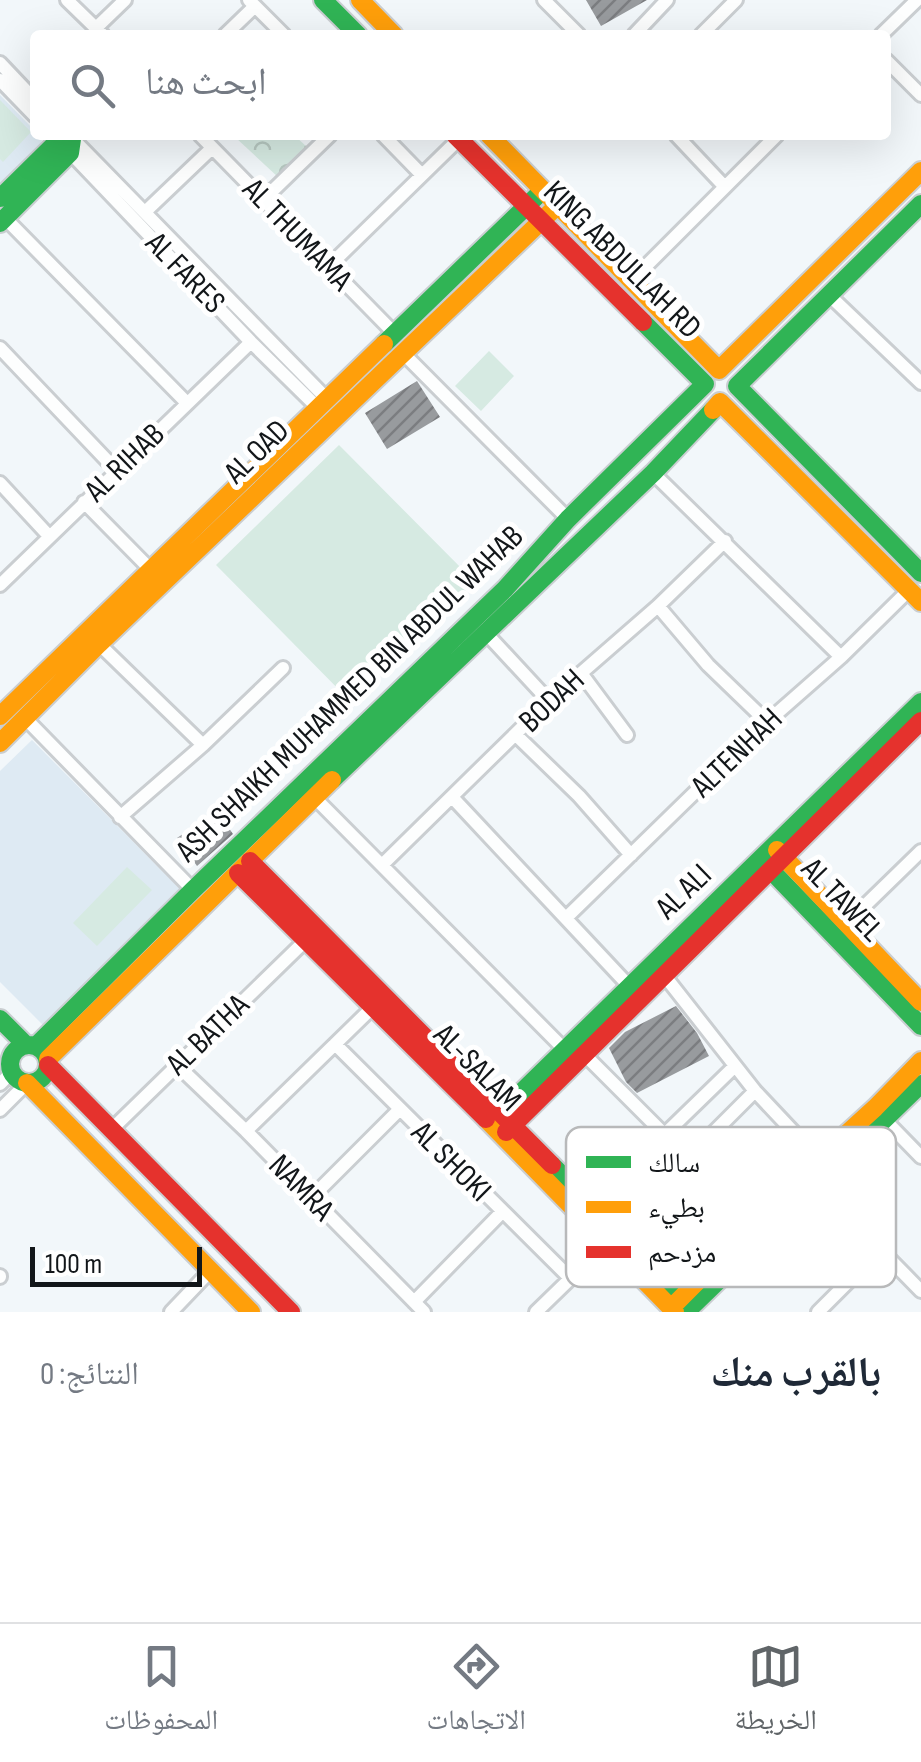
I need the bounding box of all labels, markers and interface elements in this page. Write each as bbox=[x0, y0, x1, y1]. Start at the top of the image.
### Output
search box bbox=[30, 30, 891, 140]
icon: search bbox=[65, 58, 120, 113]
text: ابحث هنا bbox=[145, 60, 267, 105]
street label: AL THUMAMA bbox=[233, 170, 360, 300]
street label: KING ABDULLAH RD bbox=[535, 173, 709, 347]
street label: AL FARES bbox=[136, 224, 233, 322]
street label: AL OAD bbox=[216, 412, 298, 493]
street label: AL RIHAB bbox=[76, 416, 173, 511]
street label: ASH SHAIKH MUHAMMED BIN ABDUL WAHAB bbox=[167, 517, 532, 871]
street label: BODAH bbox=[511, 661, 593, 741]
street label: ALTENHAH bbox=[682, 700, 791, 807]
street label: AL TAWEL bbox=[792, 849, 891, 950]
street label: AL ALI bbox=[647, 856, 720, 928]
street label: AL BATHA bbox=[158, 986, 258, 1085]
street label: AL-SALAM bbox=[424, 1015, 529, 1120]
street label: AL SHOKI bbox=[402, 1113, 499, 1210]
legend bbox=[566, 1127, 896, 1287]
street label: NAMRA bbox=[260, 1147, 342, 1230]
text: سالك bbox=[648, 1147, 700, 1180]
text: بطيء bbox=[648, 1192, 705, 1230]
text: مزدحم bbox=[648, 1237, 716, 1271]
scale bar bbox=[30, 1242, 202, 1286]
text: 100 m bbox=[45, 1248, 102, 1281]
text: بالقرب منك bbox=[711, 1348, 881, 1399]
text: النتائج: 0 bbox=[40, 1355, 139, 1394]
tab: المحفوظات bbox=[104, 1639, 218, 1747]
tab: الاتجاهات bbox=[427, 1639, 526, 1747]
tab: الخريطة bbox=[734, 1639, 817, 1747]

